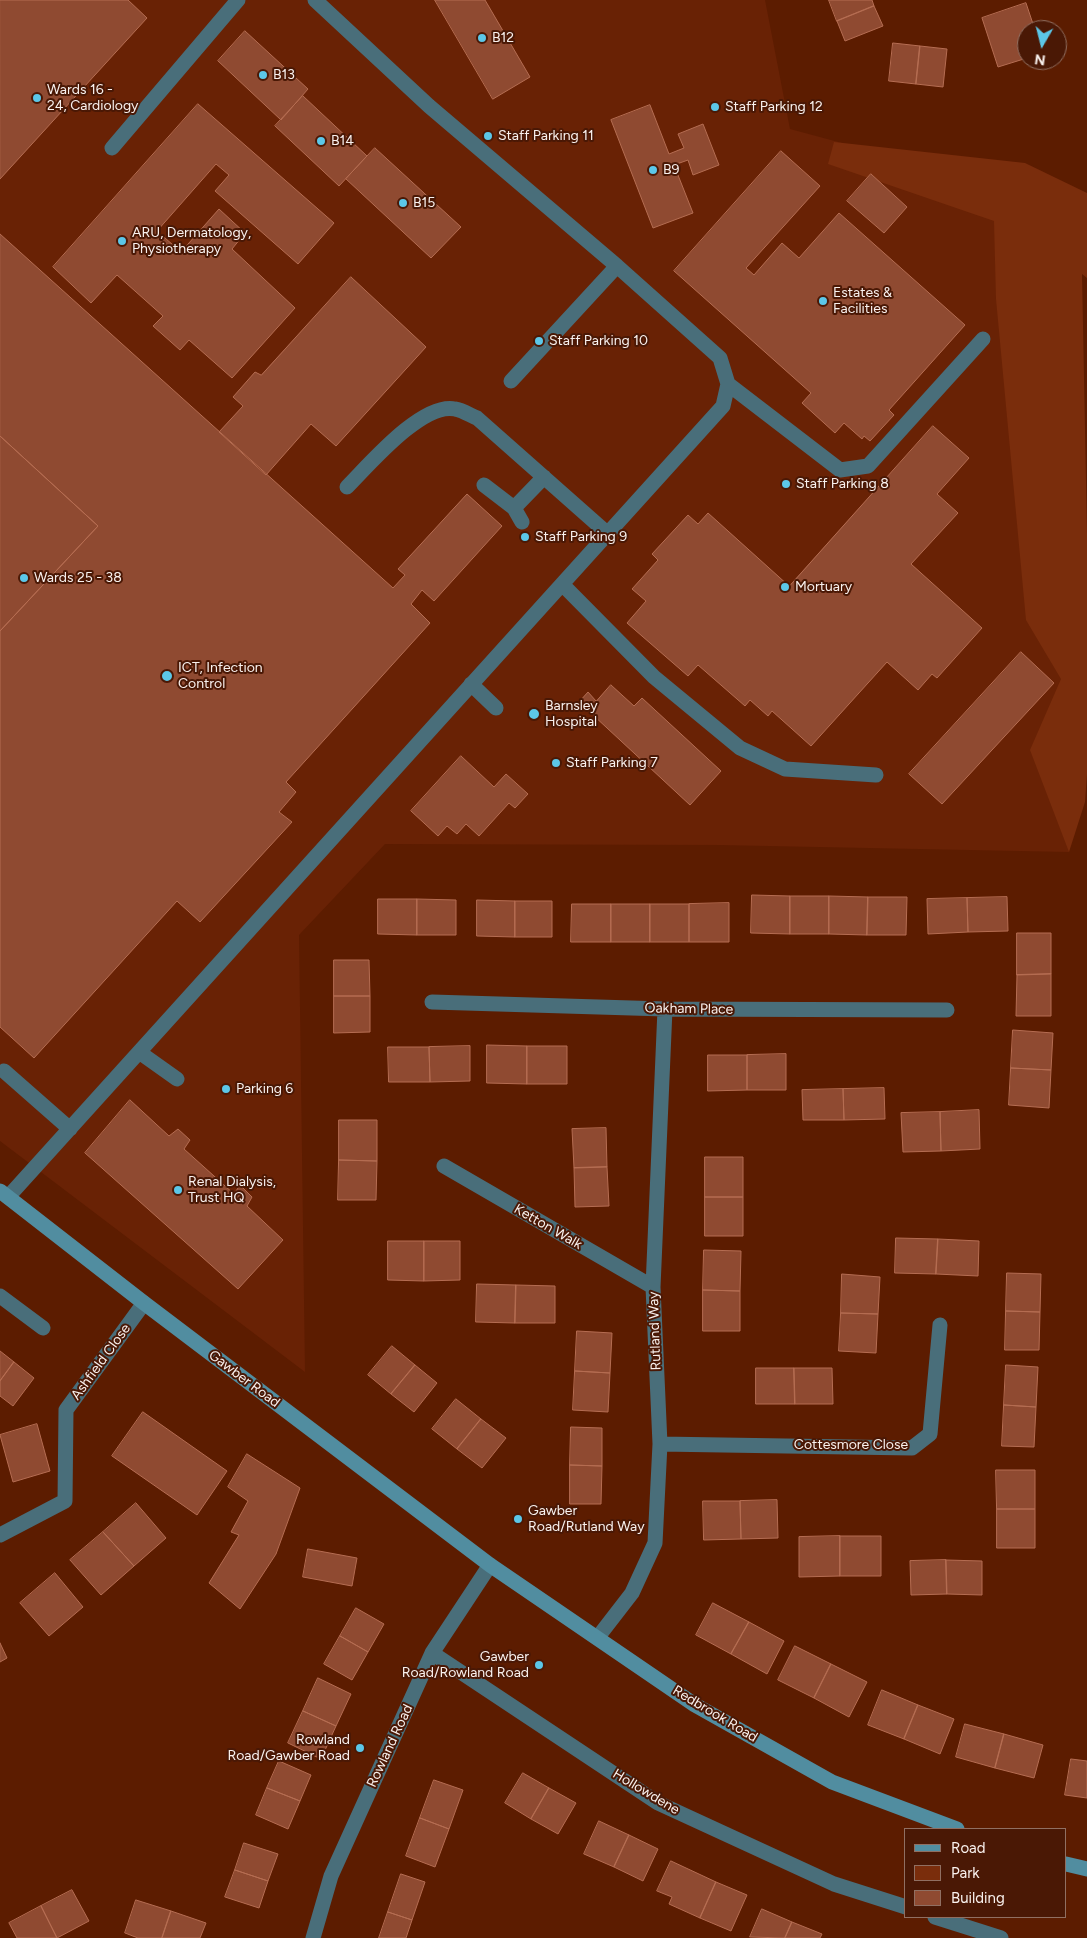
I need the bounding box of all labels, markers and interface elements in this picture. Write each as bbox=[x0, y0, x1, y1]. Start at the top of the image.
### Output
north arrow bbox=[1017, 20, 1067, 70]
place label: B12 bbox=[492, 30, 514, 46]
marker: B12 bbox=[476, 32, 488, 44]
text: N bbox=[1033, 50, 1047, 69]
place label: B13 bbox=[273, 67, 295, 83]
marker: B13 bbox=[257, 69, 269, 81]
place label: Wards 16 - 24, Cardiology bbox=[47, 82, 138, 114]
marker: Wards 16 - 24, Cardiology bbox=[31, 92, 43, 104]
place label: Staff Parking 12 bbox=[725, 99, 823, 115]
marker: Staff Parking 12 bbox=[709, 101, 721, 113]
place label: Staff Parking 11 bbox=[498, 128, 594, 144]
marker: Staff Parking 11 bbox=[482, 130, 494, 142]
place label: B14 bbox=[331, 133, 354, 149]
marker: B14 bbox=[315, 135, 327, 147]
place label: B9 bbox=[663, 162, 679, 178]
marker: B9 bbox=[647, 164, 659, 176]
place label: B15 bbox=[413, 195, 435, 211]
marker: B15 bbox=[397, 197, 409, 209]
place label: ARU, Dermatology, Physiotherapy bbox=[132, 225, 251, 258]
marker: ARU, Dermatology, Physiotherapy bbox=[116, 235, 128, 247]
place label: Estates & Facilities bbox=[833, 285, 892, 318]
marker: Estates & Facilities bbox=[817, 295, 829, 307]
place label: Staff Parking 10 bbox=[549, 333, 648, 349]
marker: Staff Parking 10 bbox=[533, 335, 545, 347]
place label: Staff Parking 8 bbox=[796, 476, 889, 492]
marker: Staff Parking 8 bbox=[780, 478, 792, 490]
place label: Staff Parking 9 bbox=[535, 529, 627, 545]
marker: Staff Parking 9 bbox=[519, 531, 531, 543]
place label: Wards 25 - 38 bbox=[34, 570, 122, 586]
marker: Wards 25 - 38 bbox=[18, 572, 30, 584]
place label: Mortuary bbox=[795, 579, 852, 595]
marker: Mortuary bbox=[779, 581, 791, 593]
place label: ICT, Infection Control bbox=[178, 660, 263, 692]
marker: ICT, Infection Control bbox=[160, 669, 174, 683]
place label: Barnsley Hospital bbox=[545, 698, 598, 730]
marker: Barnsley Hospital bbox=[527, 707, 541, 721]
place label: Staff Parking 7 bbox=[566, 755, 658, 771]
marker: Staff Parking 7 bbox=[550, 757, 562, 769]
street label: Oakham Place bbox=[645, 1000, 733, 1018]
place label: Parking 6 bbox=[236, 1081, 293, 1097]
marker: Parking 6 bbox=[220, 1083, 232, 1095]
place label: Renal Dialysis, Trust HQ bbox=[188, 1174, 276, 1206]
marker: Renal Dialysis, Trust HQ bbox=[172, 1184, 184, 1196]
street label: Ketton Walk bbox=[511, 1201, 585, 1253]
street label: Rutland Way bbox=[645, 1291, 665, 1371]
street label: Ashfield Close bbox=[68, 1321, 134, 1403]
street label: Gawber Road bbox=[205, 1347, 283, 1411]
street label: Cottesmore Close bbox=[794, 1437, 908, 1453]
place label: Gawber Road/Rutland Way bbox=[528, 1503, 645, 1535]
marker: Gawber Road/Rutland Way bbox=[512, 1513, 524, 1525]
place label: Gawber Road/Rowland Road bbox=[402, 1649, 529, 1681]
marker: Gawber Road/Rowland Road bbox=[533, 1659, 545, 1671]
street label: Redbrook Road bbox=[669, 1682, 761, 1746]
street label: Rowland Road bbox=[363, 1702, 417, 1790]
place label: Rowland Road/Gawber Road bbox=[227, 1732, 350, 1764]
marker: Rowland Road/Gawber Road bbox=[354, 1742, 366, 1754]
street label: Hollowdene bbox=[610, 1766, 682, 1818]
legend bbox=[904, 1828, 1067, 1918]
text: Road bbox=[951, 1839, 986, 1857]
text: Park bbox=[951, 1864, 980, 1882]
text: Building bbox=[951, 1889, 1005, 1907]

